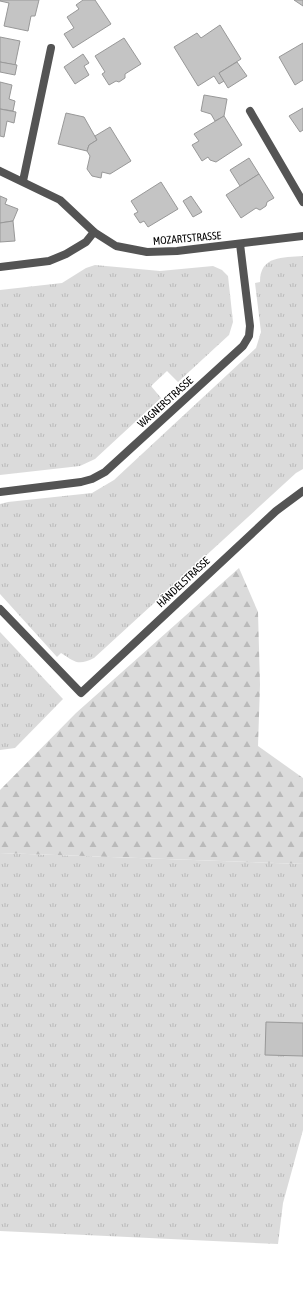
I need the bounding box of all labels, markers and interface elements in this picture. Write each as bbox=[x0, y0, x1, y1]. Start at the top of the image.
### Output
street label: MOZARTSTRASSE bbox=[152, 229, 222, 247]
street label: WAGNERSTRASSE bbox=[135, 374, 195, 430]
street label: HÄNDELSTRASSE bbox=[154, 554, 212, 609]

